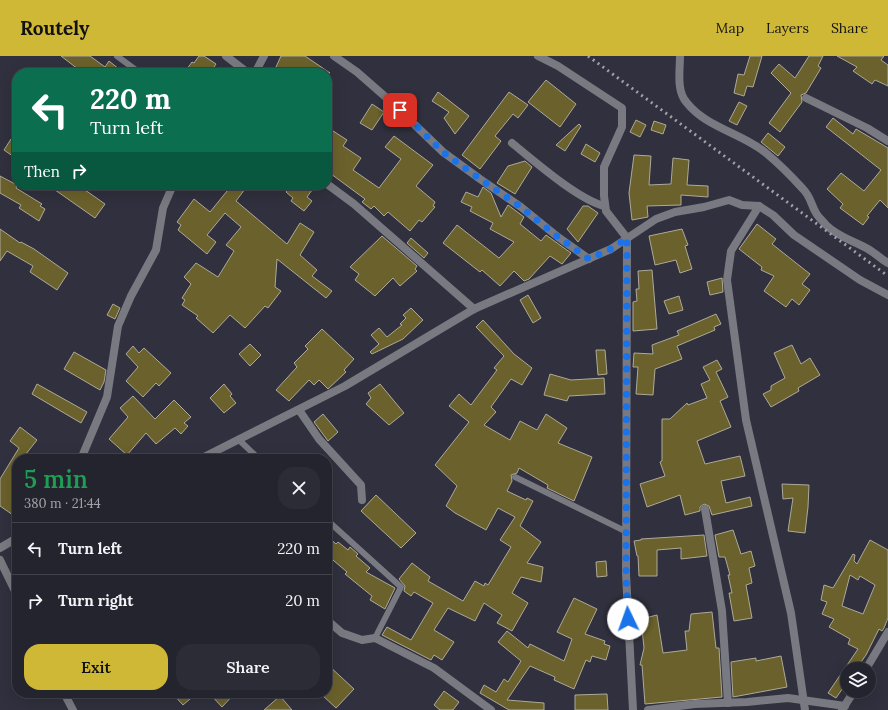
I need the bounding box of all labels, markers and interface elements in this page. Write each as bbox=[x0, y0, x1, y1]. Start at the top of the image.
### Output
text: Routely bbox=[20, 16, 90, 40]
text: Map bbox=[716, 19, 744, 37]
text: Layers bbox=[766, 19, 809, 37]
text: Share bbox=[831, 19, 868, 37]
text: 220 m bbox=[90, 81, 171, 117]
icon: left bbox=[24, 84, 76, 136]
pin bbox=[383, 93, 417, 127]
icon: arrive bbox=[389, 99, 411, 121]
text: Turn left bbox=[90, 116, 163, 139]
icon: right bbox=[68, 160, 90, 182]
text: Then bbox=[24, 162, 60, 181]
text: 5 min bbox=[24, 464, 88, 495]
button: close bbox=[278, 467, 320, 509]
text: 380 m · 21:44 bbox=[24, 495, 101, 512]
icon: left bbox=[24, 538, 46, 560]
text: Turn left bbox=[58, 539, 122, 558]
text: 220 m bbox=[277, 539, 320, 558]
icon: right bbox=[24, 590, 46, 612]
text: Turn right bbox=[58, 591, 134, 610]
text: 20 m bbox=[285, 591, 320, 610]
position arrow bbox=[607, 598, 649, 640]
button: Exit bbox=[24, 644, 168, 690]
button: Share bbox=[176, 644, 320, 690]
map controls bbox=[840, 662, 876, 698]
button: layers bbox=[840, 662, 876, 698]

